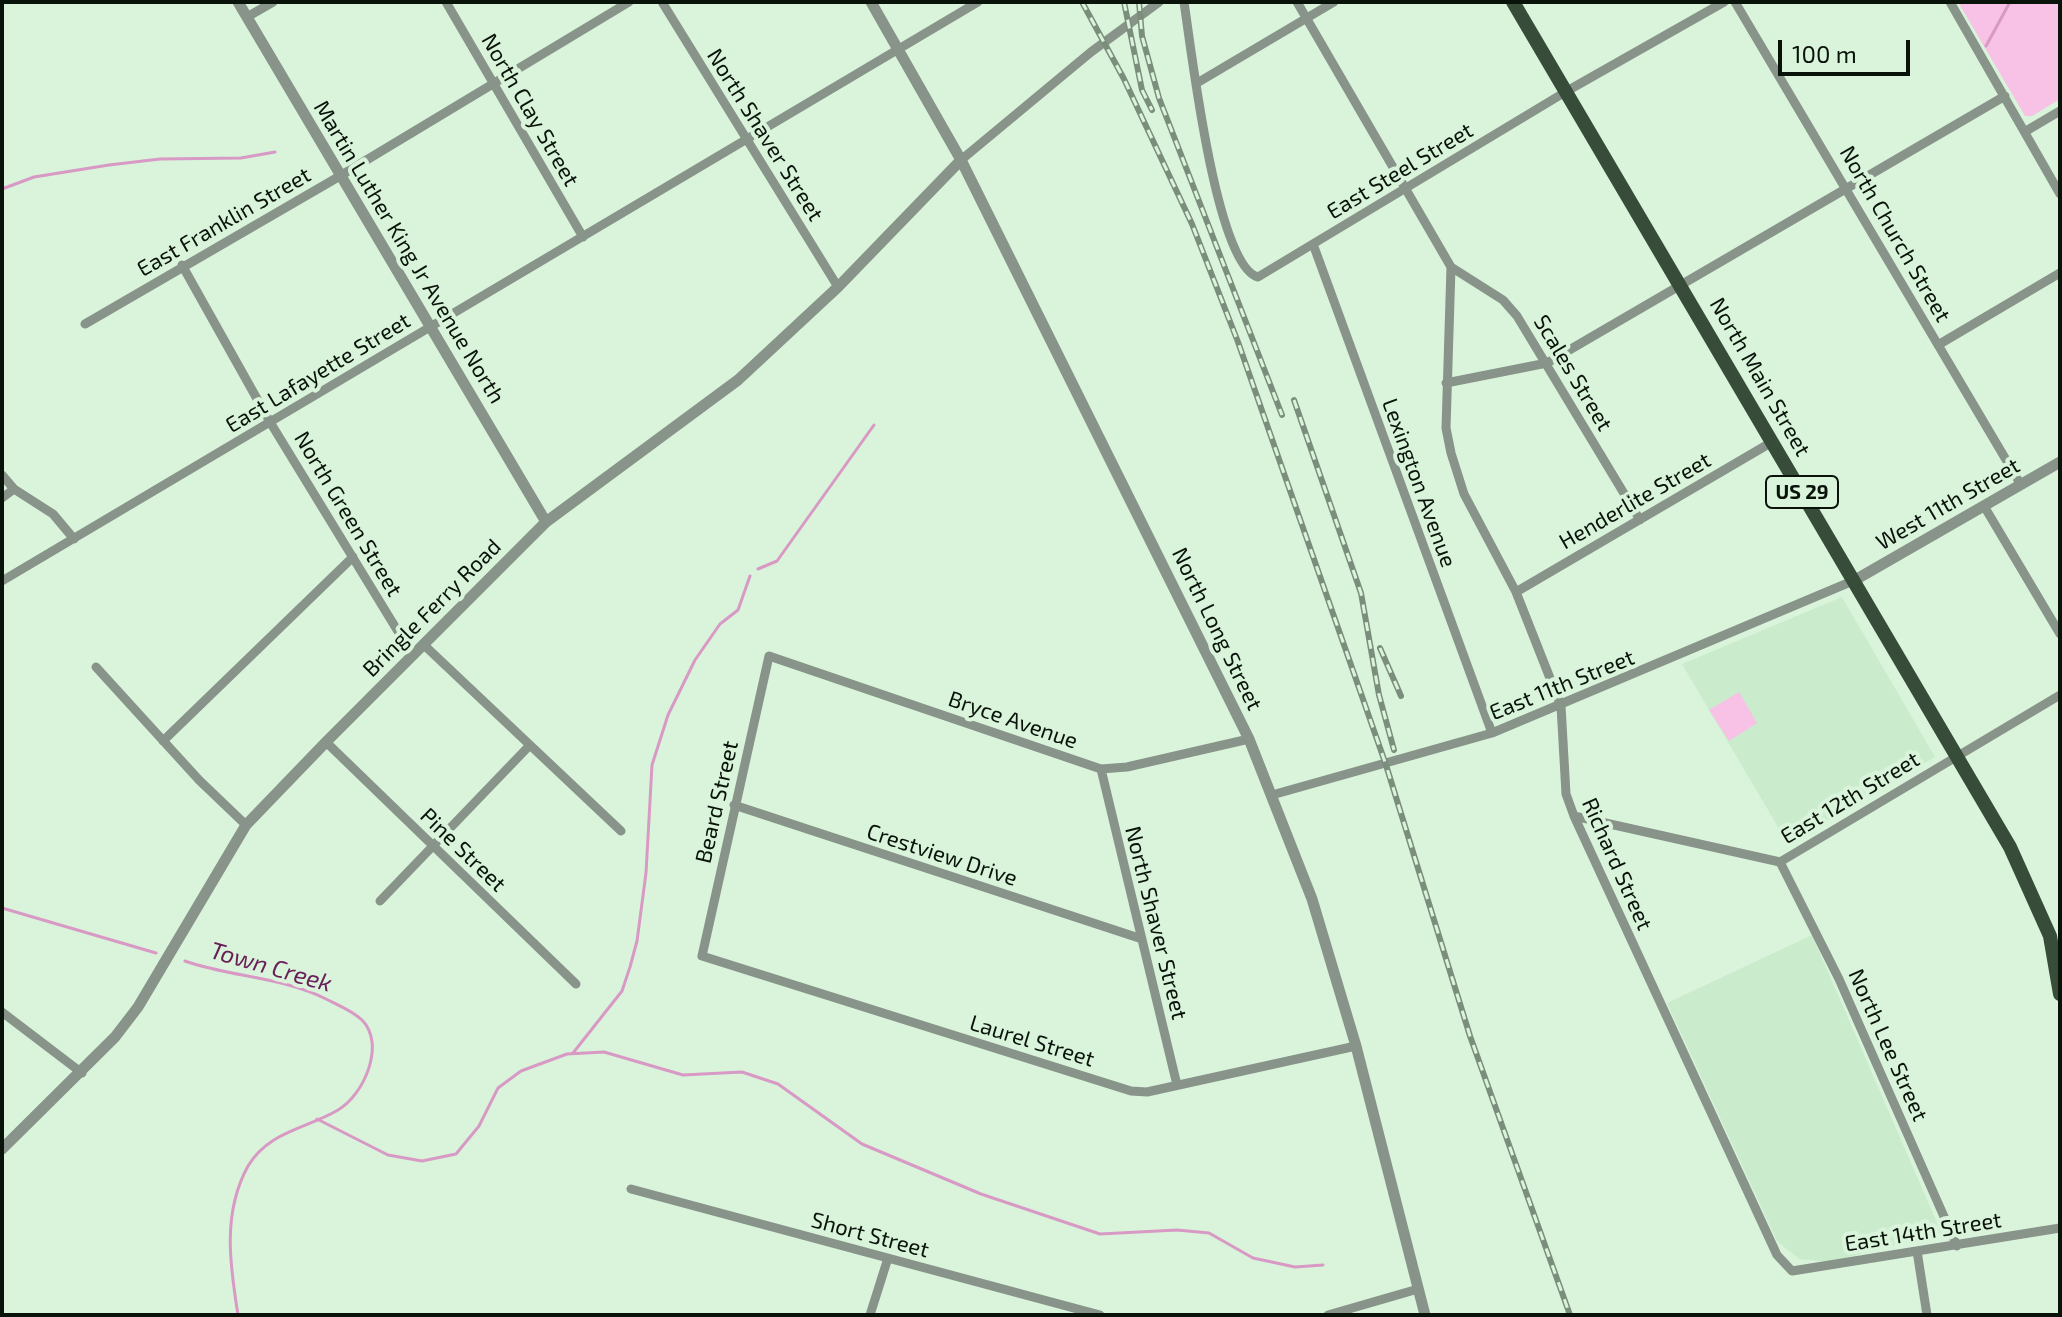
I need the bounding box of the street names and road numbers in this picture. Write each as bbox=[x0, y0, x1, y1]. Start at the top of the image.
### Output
street label: North Clay Street bbox=[476, 29, 584, 191]
street label: North Shaver Street bbox=[701, 44, 829, 226]
street label: Martin Luther King Jr Avenue North bbox=[308, 96, 510, 408]
street label: East Steel Street bbox=[1322, 117, 1478, 225]
street label: North Church Street bbox=[1834, 141, 1956, 327]
street label: East Franklin Street bbox=[133, 162, 315, 282]
street label: North Main Street bbox=[1704, 293, 1816, 461]
street label: East Lafayette Street bbox=[221, 307, 415, 439]
street label: Scales Street bbox=[1528, 310, 1618, 436]
street label: Lexington Avenue bbox=[1376, 395, 1462, 571]
street label: North Green Street bbox=[288, 427, 408, 601]
street label: Henderlite Street bbox=[1554, 447, 1716, 555]
street label: West 11th Street bbox=[1871, 452, 2025, 556]
road number: US 29 bbox=[1766, 476, 1838, 508]
street label: Bringle Ferry Road bbox=[357, 533, 507, 683]
street label: North Long Street bbox=[1166, 543, 1268, 715]
street label: East 11th Street bbox=[1486, 644, 1638, 726]
street label: Bryce Avenue bbox=[945, 686, 1081, 754]
street label: Beard Street bbox=[690, 738, 744, 866]
street label: East 12th Street bbox=[1776, 746, 1924, 850]
street label: Richard Street bbox=[1576, 794, 1658, 934]
street label: Pine Street bbox=[415, 803, 511, 897]
street label: Crestview Drive bbox=[863, 818, 1021, 892]
street label: North Shaver Street bbox=[1119, 824, 1193, 1022]
street label: North Lee Street bbox=[1843, 965, 1933, 1125]
street label: Laurel Street bbox=[967, 1010, 1097, 1072]
street label: Short Street bbox=[808, 1207, 932, 1263]
street label: East 14th Street bbox=[1843, 1207, 2003, 1257]

